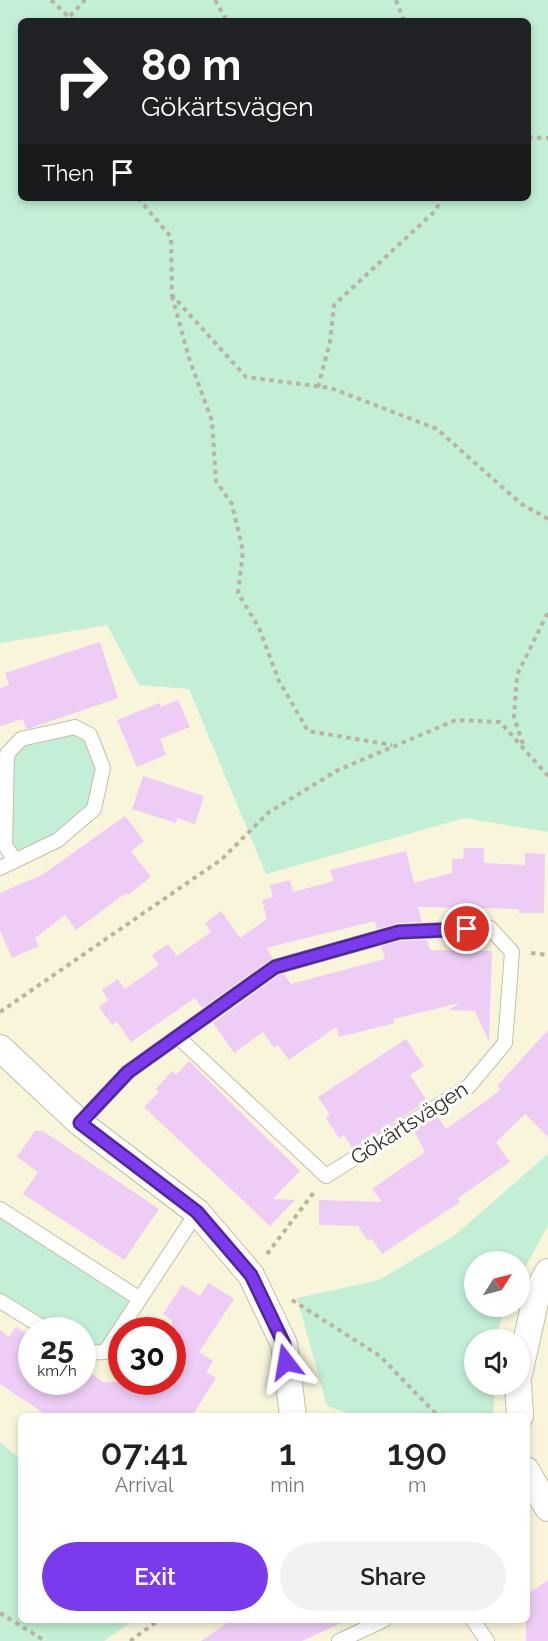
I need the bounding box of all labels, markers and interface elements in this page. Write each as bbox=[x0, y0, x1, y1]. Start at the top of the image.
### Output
text: 80 m bbox=[141, 41, 241, 90]
icon: right bbox=[42, 42, 120, 120]
text: Gökärtsvägen bbox=[141, 91, 314, 122]
icon: arrive bbox=[106, 156, 139, 189]
text: Then bbox=[42, 160, 94, 186]
pin bbox=[441, 903, 492, 954]
icon: arrive bbox=[450, 912, 483, 945]
street label: Gökärtsvägen bbox=[346, 1076, 472, 1170]
north arrow bbox=[464, 1251, 530, 1317]
map controls bbox=[464, 1251, 530, 1395]
speed limit sign: 30 bbox=[108, 1317, 186, 1395]
button: sound bbox=[464, 1329, 530, 1395]
position arrow bbox=[254, 1330, 318, 1394]
text: 25 bbox=[40, 1331, 74, 1366]
text: km/h bbox=[37, 1362, 77, 1380]
text: 07:41 bbox=[101, 1431, 188, 1473]
text: 1 bbox=[279, 1431, 296, 1473]
text: 190 bbox=[387, 1431, 447, 1473]
text: Arrival bbox=[115, 1473, 173, 1497]
text: min bbox=[270, 1473, 305, 1497]
text: m bbox=[408, 1473, 427, 1497]
button: Exit bbox=[42, 1542, 268, 1611]
button: Share bbox=[280, 1542, 506, 1611]

